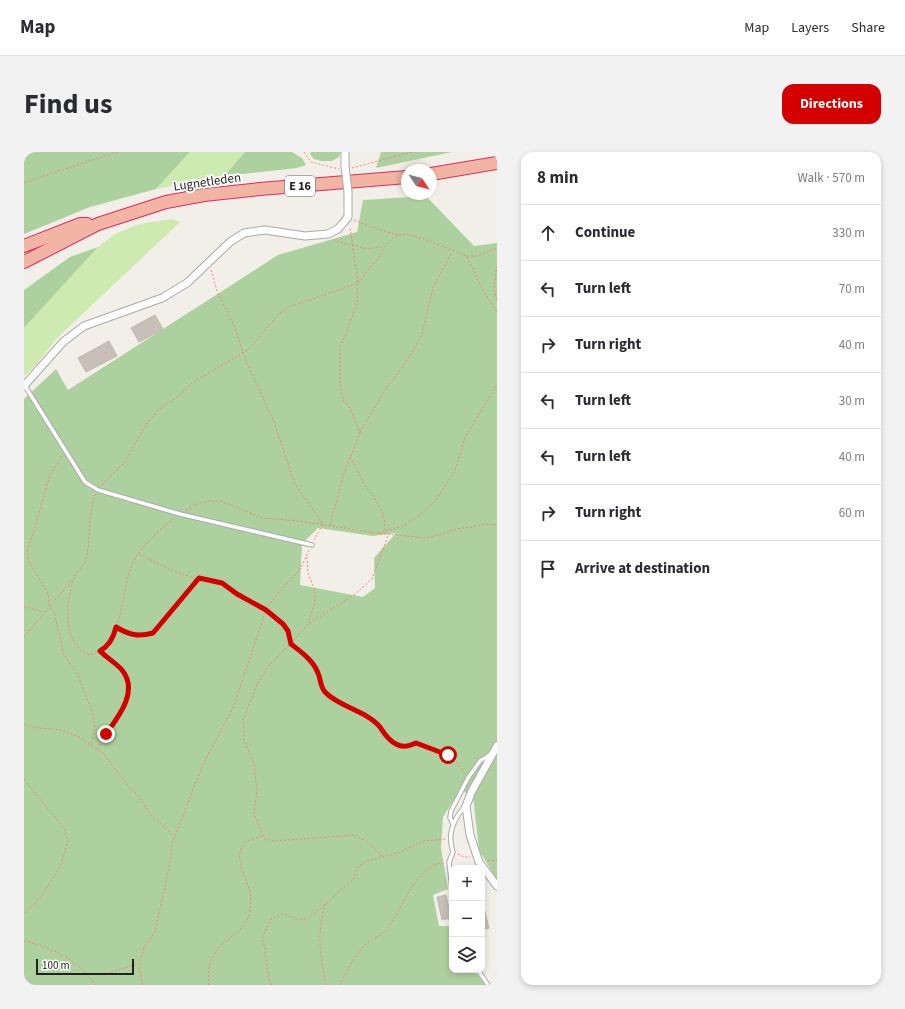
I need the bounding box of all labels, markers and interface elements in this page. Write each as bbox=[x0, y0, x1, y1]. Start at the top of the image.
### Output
text: Map bbox=[20, 14, 55, 41]
text: Map bbox=[744, 18, 769, 38]
text: Layers bbox=[791, 18, 829, 38]
text: Share bbox=[851, 18, 885, 38]
text: Find us bbox=[24, 84, 112, 124]
button: Directions bbox=[782, 84, 881, 124]
north arrow bbox=[401, 164, 437, 200]
text: 8 min bbox=[537, 166, 578, 190]
street label: Lugnetleden bbox=[172, 168, 242, 196]
text: Walk · 570 m bbox=[797, 169, 865, 187]
road number: E 16 bbox=[285, 176, 315, 196]
icon: ahead bbox=[537, 222, 559, 244]
text: Continue bbox=[575, 222, 635, 243]
text: 330 m bbox=[832, 224, 865, 242]
icon: left bbox=[537, 278, 559, 300]
text: Turn left bbox=[575, 278, 631, 299]
text: 70 m bbox=[839, 280, 865, 298]
icon: right bbox=[537, 334, 559, 356]
text: Turn right bbox=[575, 334, 641, 355]
text: 40 m bbox=[839, 336, 865, 354]
icon: left bbox=[537, 390, 559, 412]
text: Turn left bbox=[575, 390, 631, 411]
text: 30 m bbox=[839, 392, 865, 410]
icon: left bbox=[537, 446, 559, 468]
text: Turn left bbox=[575, 446, 631, 467]
text: 40 m bbox=[839, 448, 865, 466]
icon: right bbox=[537, 502, 559, 524]
text: Turn right bbox=[575, 502, 641, 523]
text: 60 m bbox=[839, 504, 865, 522]
icon: arrive bbox=[537, 558, 559, 580]
text: Arrive at destination bbox=[575, 558, 710, 579]
route end bbox=[97, 725, 115, 743]
route start bbox=[439, 746, 457, 764]
map controls bbox=[449, 865, 485, 973]
button: + bbox=[449, 865, 485, 901]
button: − bbox=[449, 901, 485, 937]
button: layers bbox=[449, 937, 485, 973]
scale bar bbox=[36, 957, 134, 976]
text: 100 m bbox=[42, 958, 70, 973]

